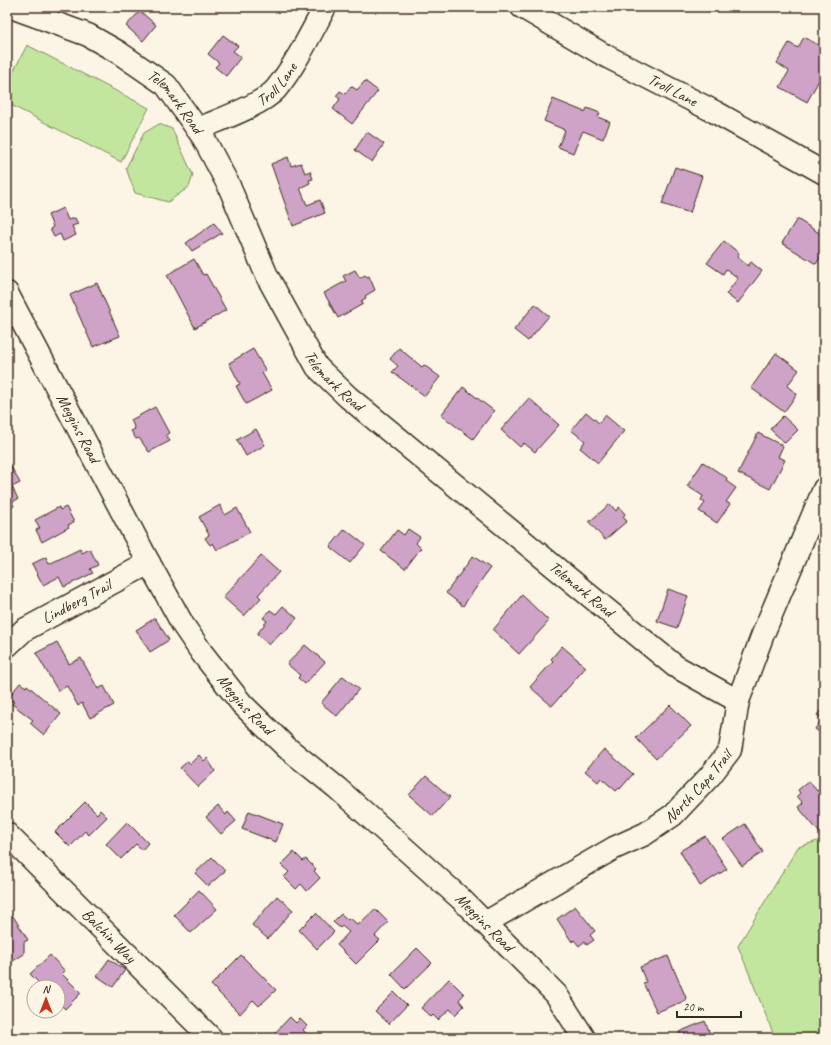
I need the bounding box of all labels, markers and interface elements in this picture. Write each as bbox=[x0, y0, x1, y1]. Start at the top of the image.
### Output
street label: Troll Lane bbox=[253, 58, 303, 111]
street label: Telemark Road bbox=[143, 65, 209, 140]
street label: Troll Lane bbox=[645, 69, 702, 112]
street label: Telemark Road bbox=[300, 347, 370, 417]
street label: Meggins Road bbox=[52, 391, 106, 469]
street label: Telemark Road bbox=[545, 557, 620, 623]
street label: Lindberg Trail bbox=[39, 574, 117, 628]
street label: Meggins Road bbox=[213, 670, 280, 741]
street label: North Cape Trail bbox=[661, 744, 738, 828]
street label: Meggins Road bbox=[451, 889, 520, 958]
street label: Balchin Way bbox=[78, 905, 141, 968]
north arrow bbox=[26, 979, 66, 1019]
text: N bbox=[43, 982, 52, 996]
scale bar bbox=[677, 993, 741, 1019]
text: 20 m bbox=[683, 999, 705, 1015]

